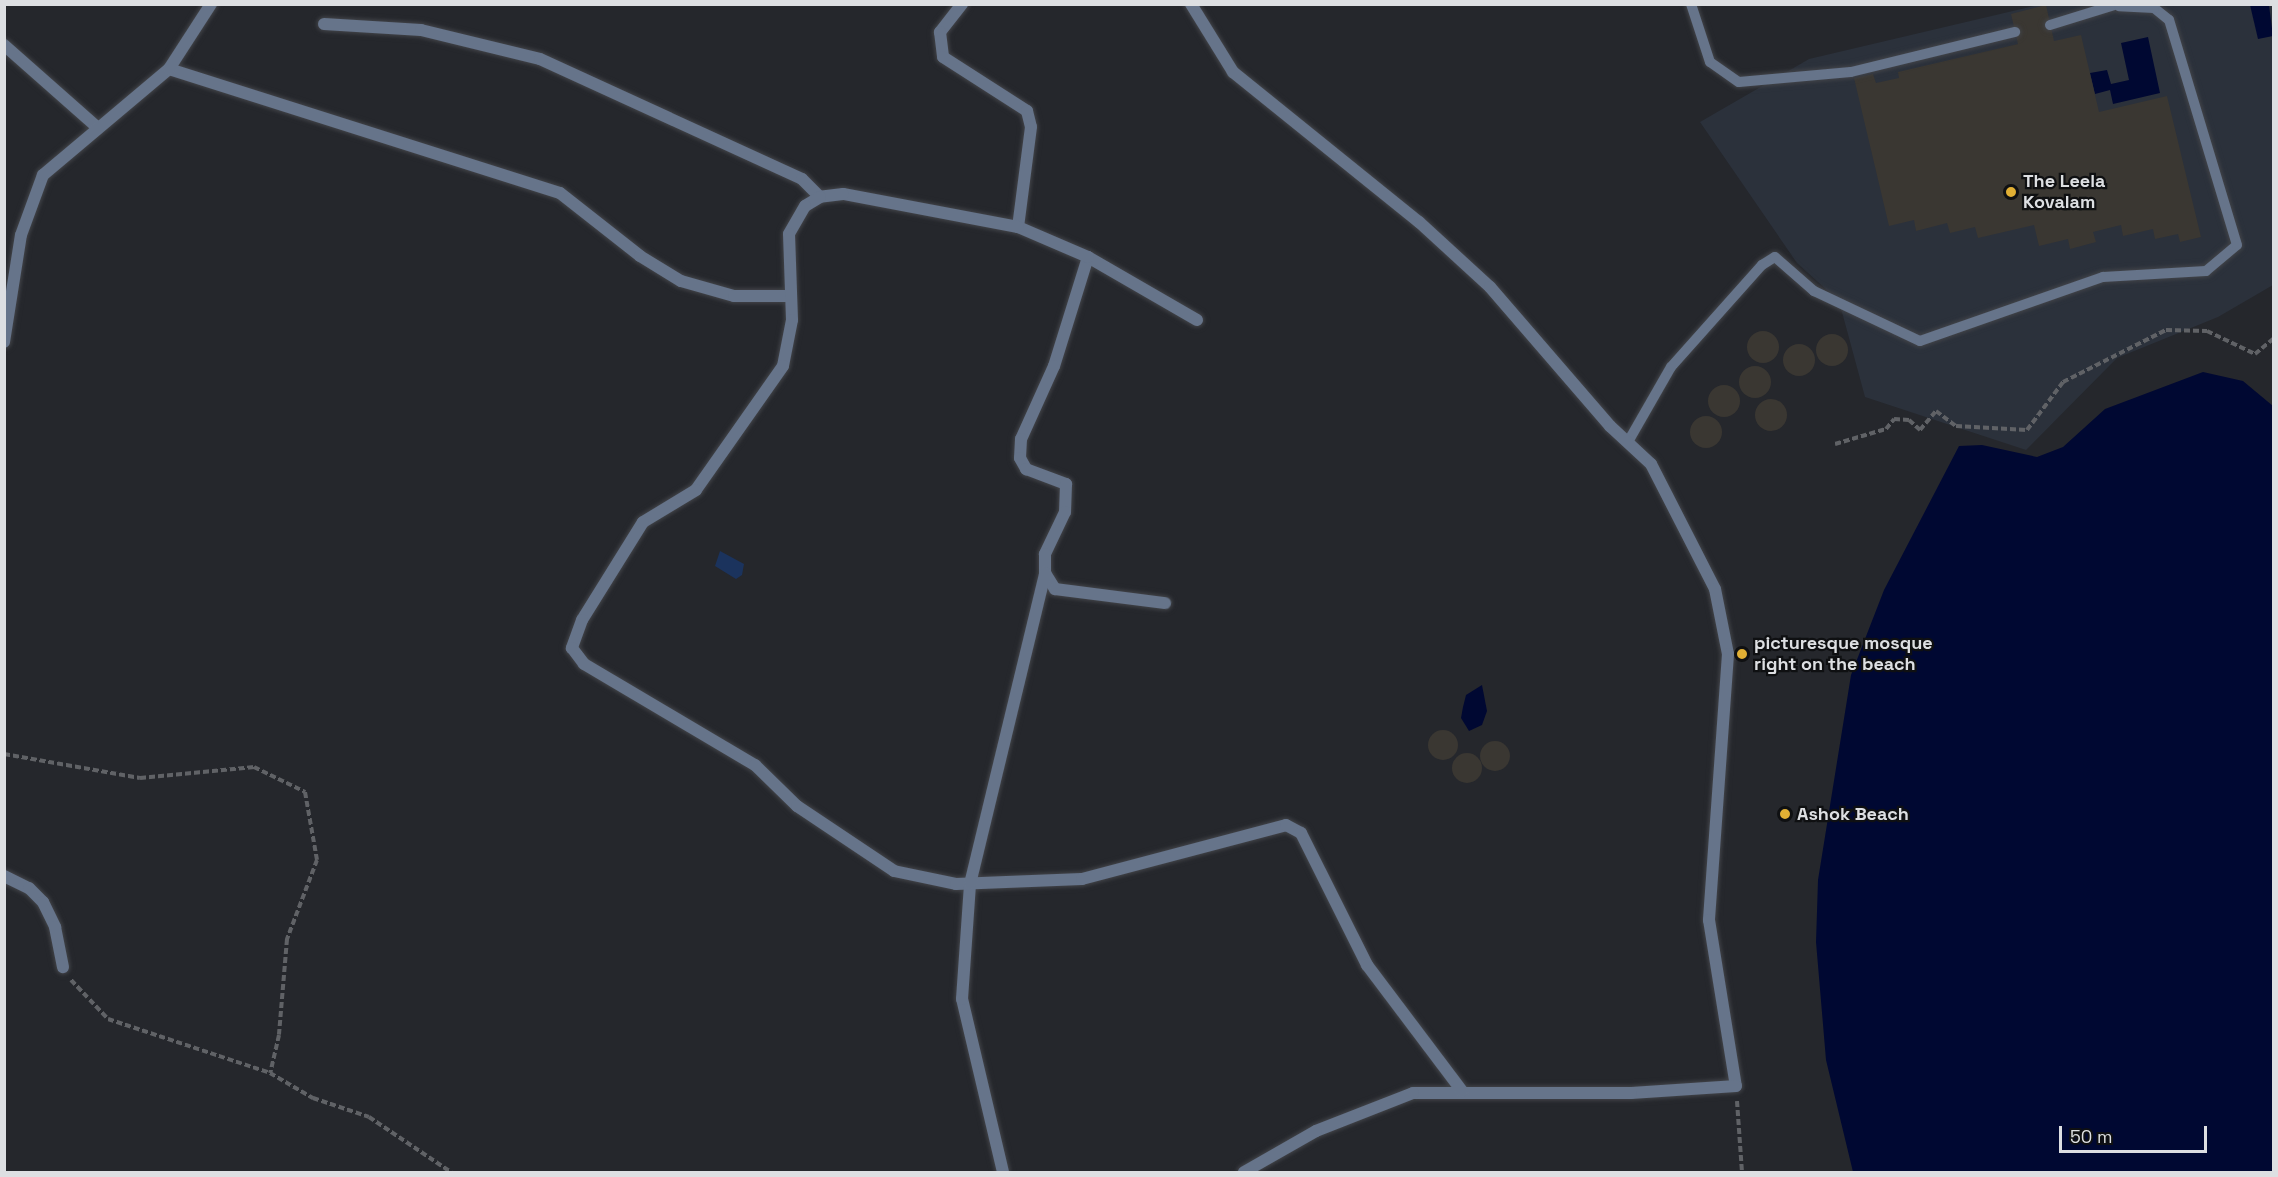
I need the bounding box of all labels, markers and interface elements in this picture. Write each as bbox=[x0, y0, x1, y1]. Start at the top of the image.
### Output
place label: The Leela Kovalam bbox=[2023, 171, 2105, 213]
marker: The Leela Kovalam bbox=[2004, 185, 2018, 199]
place label: picturesque mosque right on the beach bbox=[1754, 633, 1933, 676]
marker: picturesque mosque right on the beach bbox=[1735, 647, 1749, 661]
place label: Ashok Beach bbox=[1797, 803, 1909, 825]
marker: Ashok Beach bbox=[1778, 807, 1792, 821]
scale bar bbox=[2062, 1114, 2210, 1152]
text: 50 m bbox=[2070, 1125, 2112, 1148]

